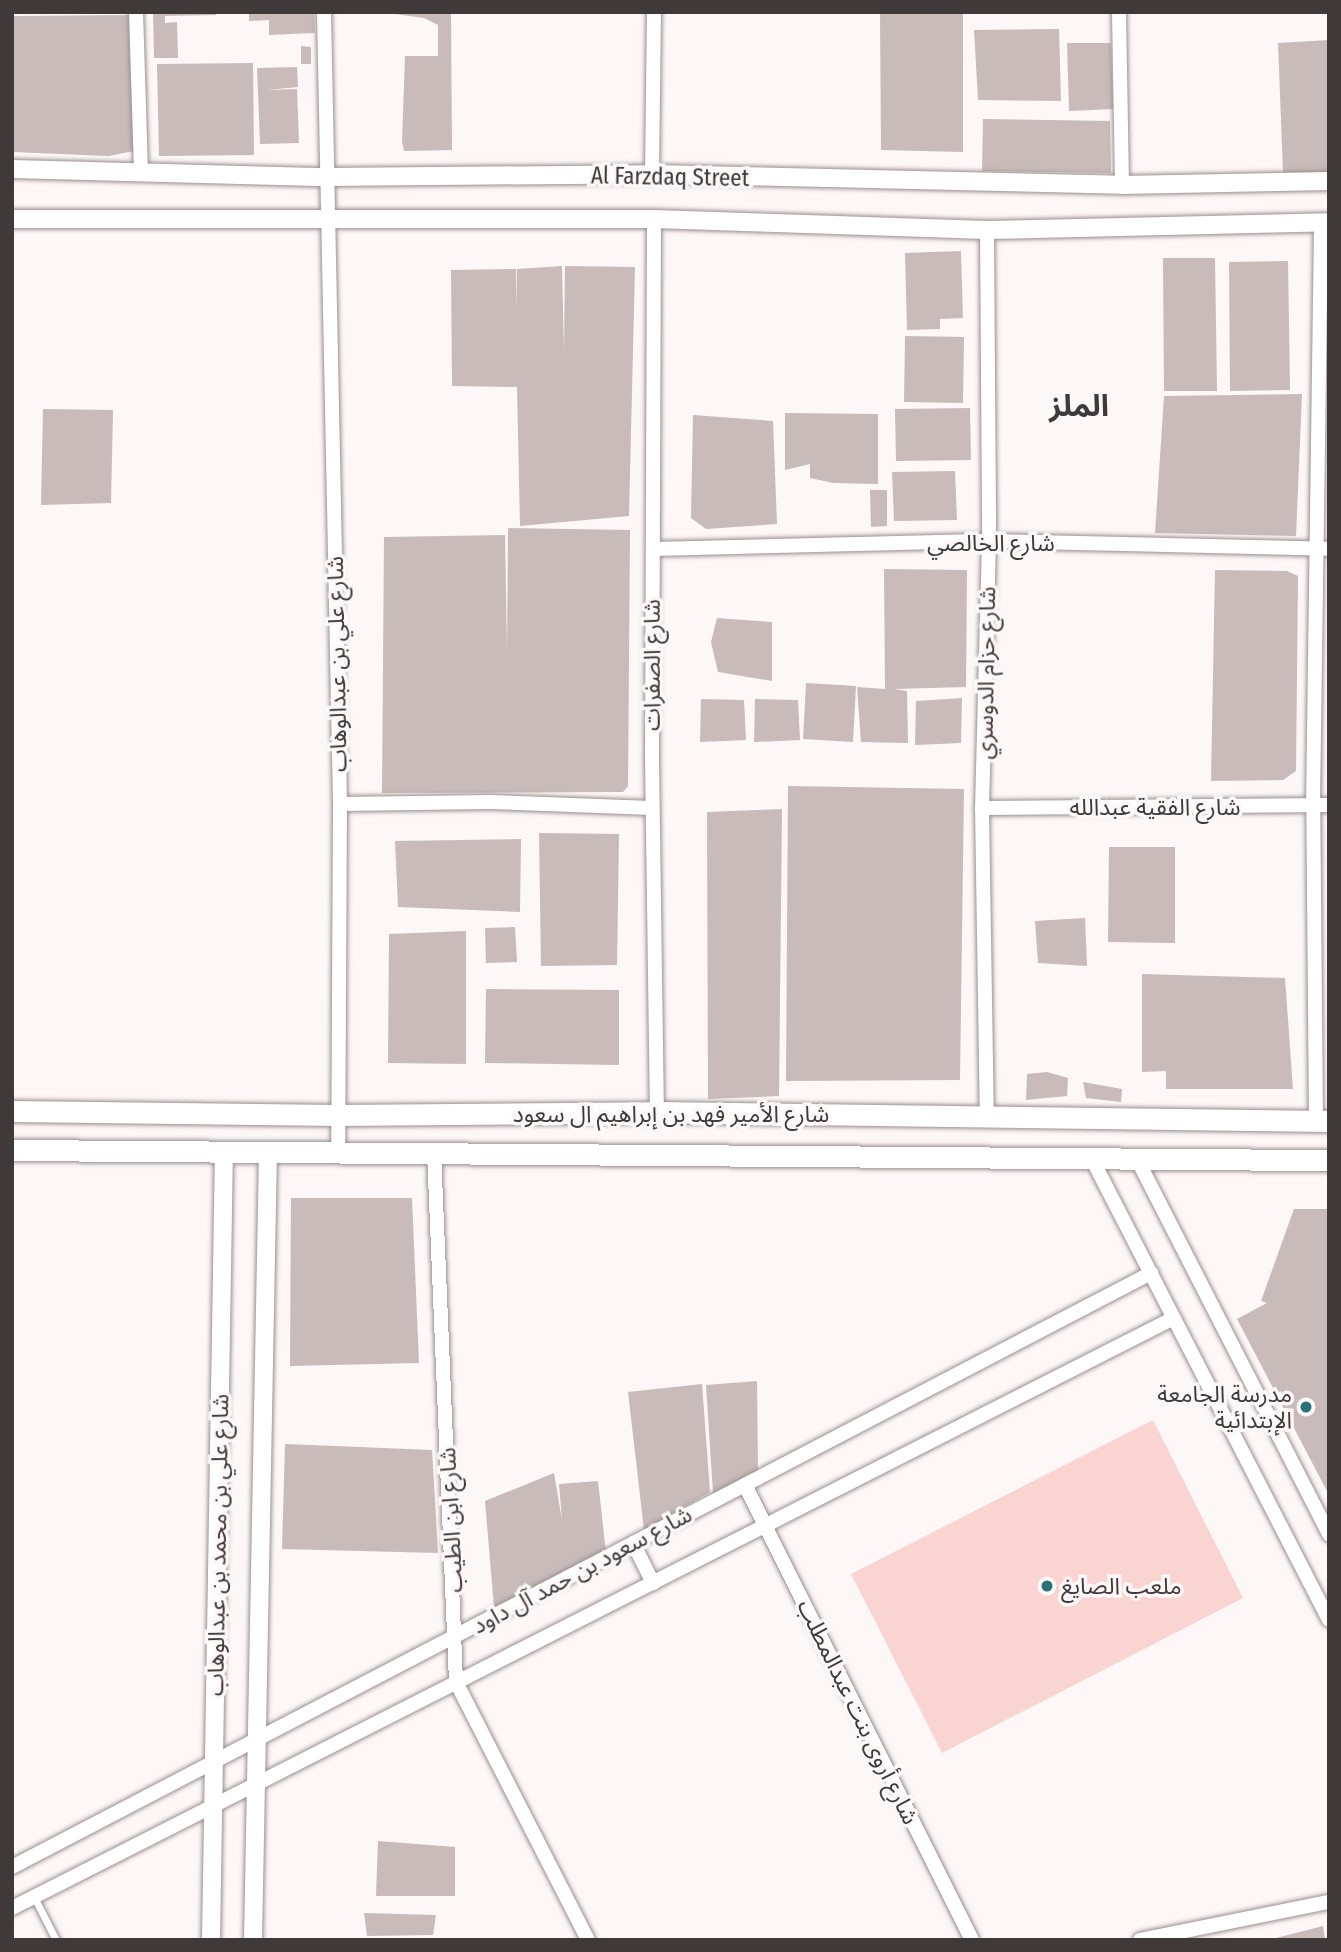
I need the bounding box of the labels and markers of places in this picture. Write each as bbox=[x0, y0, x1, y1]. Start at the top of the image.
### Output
place label: مدرسة الجامعة الإبتدائية bbox=[1157, 1380, 1292, 1434]
marker: مدرسة الجامعة الإبتدائية bbox=[1298, 1399, 1314, 1415]
place label: ملعب الصايغ bbox=[1061, 1572, 1182, 1600]
marker: ملعب الصايغ bbox=[1039, 1578, 1055, 1594]

